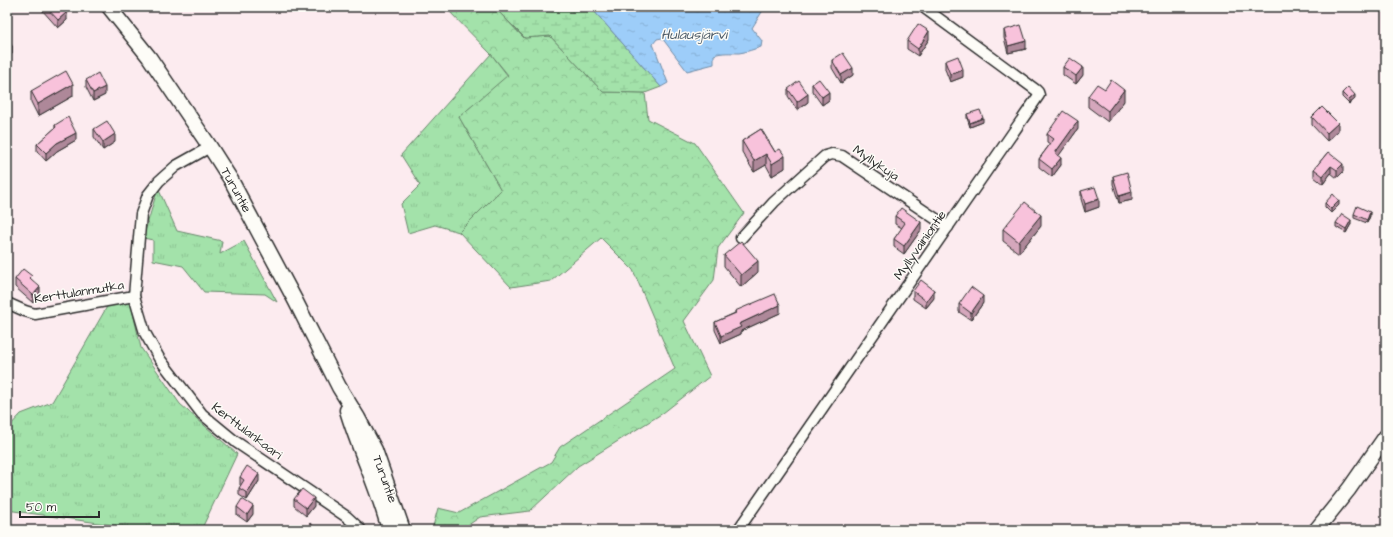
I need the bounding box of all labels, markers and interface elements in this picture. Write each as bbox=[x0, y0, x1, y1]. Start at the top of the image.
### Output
water label: Hulausjärvi bbox=[661, 25, 729, 45]
street label: Myllykuja bbox=[849, 141, 903, 186]
street label: Turuntie bbox=[216, 164, 256, 216]
street label: Myllyvainiontie bbox=[889, 207, 951, 284]
street label: Kerttulanmutka bbox=[33, 276, 126, 308]
street label: Kerttulankaari bbox=[208, 398, 286, 464]
street label: Turuntie bbox=[368, 453, 402, 505]
scale bar bbox=[20, 493, 99, 519]
text: 50 m bbox=[26, 499, 57, 516]

